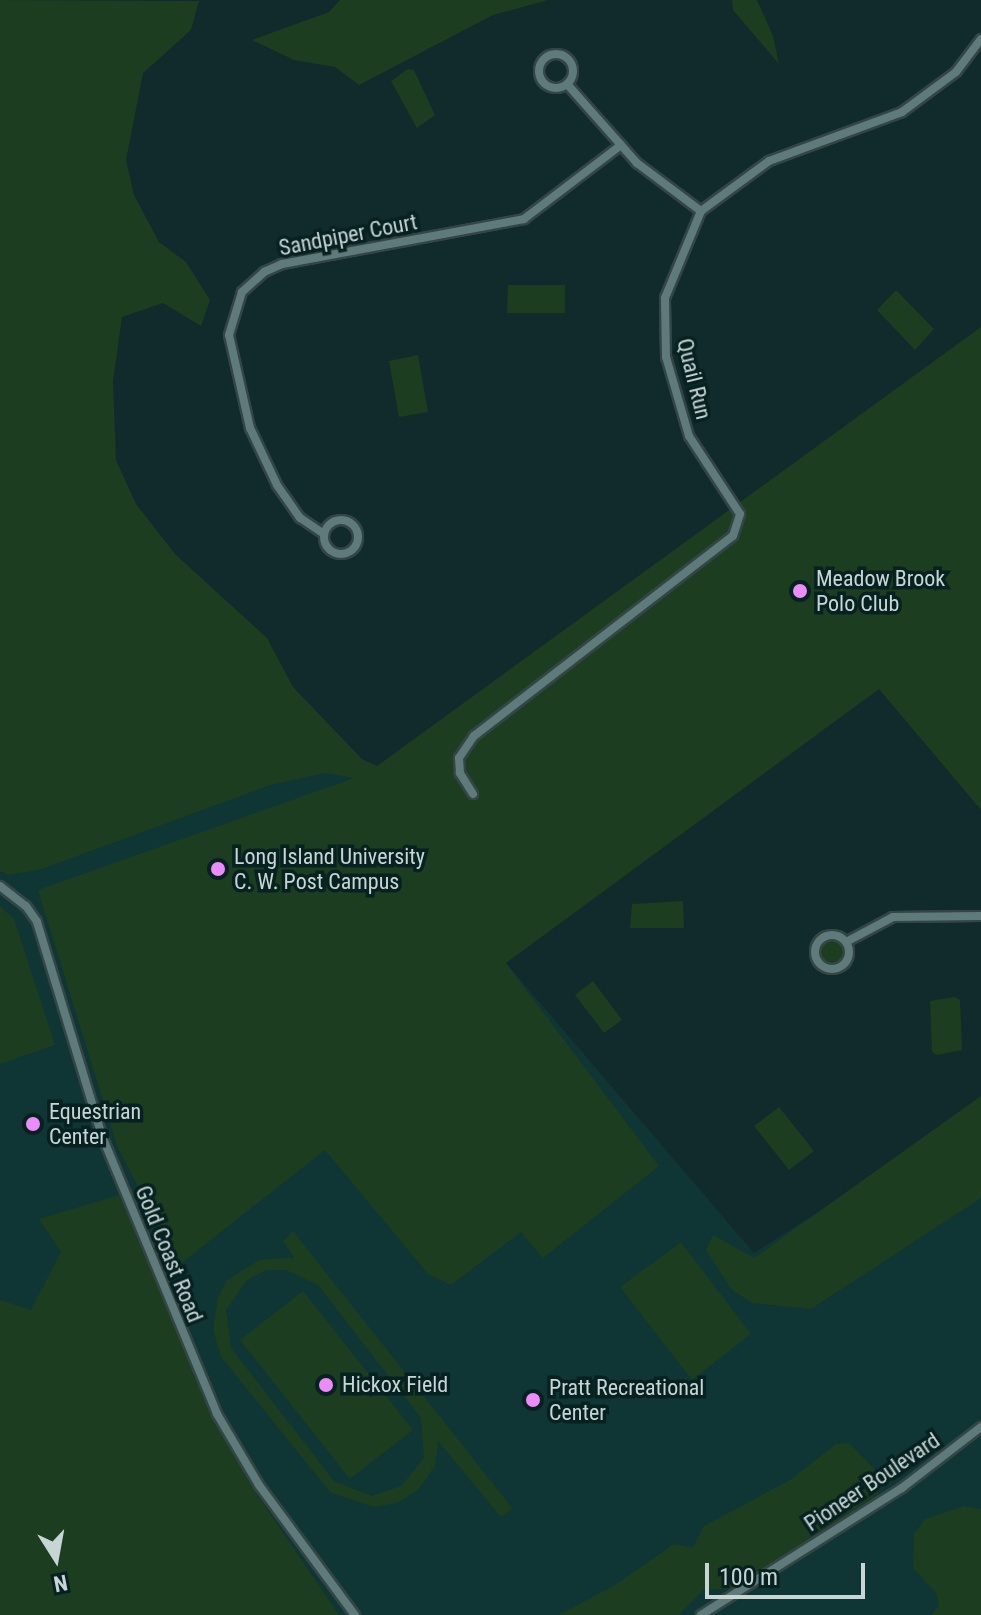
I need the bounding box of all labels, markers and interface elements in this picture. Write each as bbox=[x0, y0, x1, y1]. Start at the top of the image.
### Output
street label: Sandpiper Court bbox=[277, 209, 419, 261]
street label: Quail Run bbox=[671, 336, 717, 422]
place label: Meadow Brook Polo Club bbox=[816, 565, 945, 616]
marker: Meadow Brook Polo Club bbox=[791, 582, 809, 600]
place label: Long Island University C. W. Post Campus bbox=[234, 843, 425, 894]
marker: Long Island University C. W. Post Campus bbox=[209, 860, 227, 878]
place label: Equestrian Center bbox=[49, 1098, 141, 1150]
marker: Equestrian Center bbox=[24, 1115, 42, 1133]
street label: Gold Coast Road bbox=[130, 1182, 208, 1326]
place label: Hickox Field bbox=[342, 1372, 448, 1398]
place label: Pratt Recreational Center bbox=[549, 1374, 704, 1426]
marker: Hickox Field bbox=[317, 1376, 335, 1394]
marker: Pratt Recreational Center bbox=[524, 1391, 542, 1409]
street label: Pioneer Boulevard bbox=[799, 1427, 945, 1537]
north arrow bbox=[16, 1519, 96, 1599]
scale bar bbox=[709, 1547, 869, 1597]
text: 100 m bbox=[719, 1563, 778, 1591]
text: N bbox=[52, 1569, 70, 1597]

